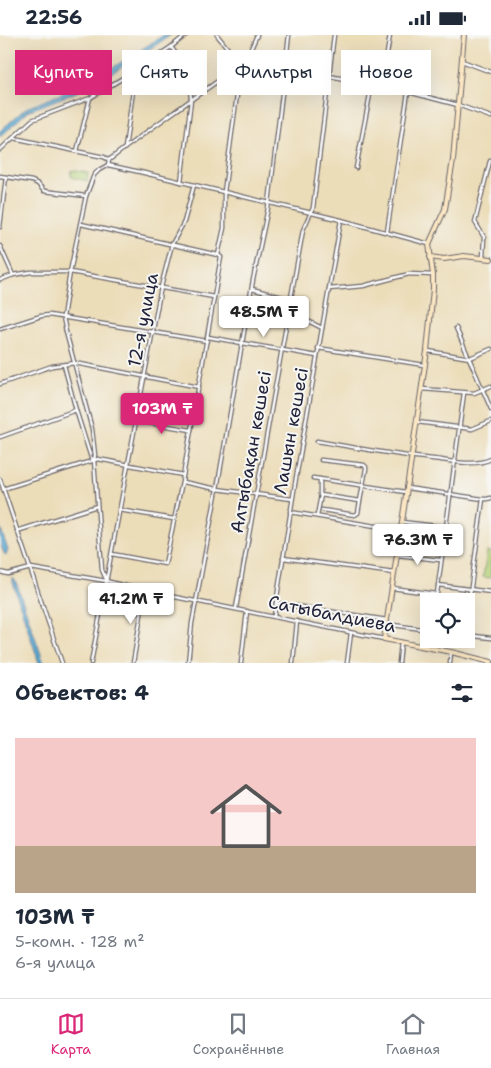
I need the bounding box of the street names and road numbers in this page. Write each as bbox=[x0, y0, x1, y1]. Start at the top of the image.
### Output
street label: 12-я улица bbox=[122, 271, 164, 369]
street label: Лашын көшесі bbox=[268, 366, 314, 496]
street label: Алтыбақан көшесі bbox=[225, 369, 277, 535]
street label: Сатыбалдиева bbox=[266, 590, 398, 638]

